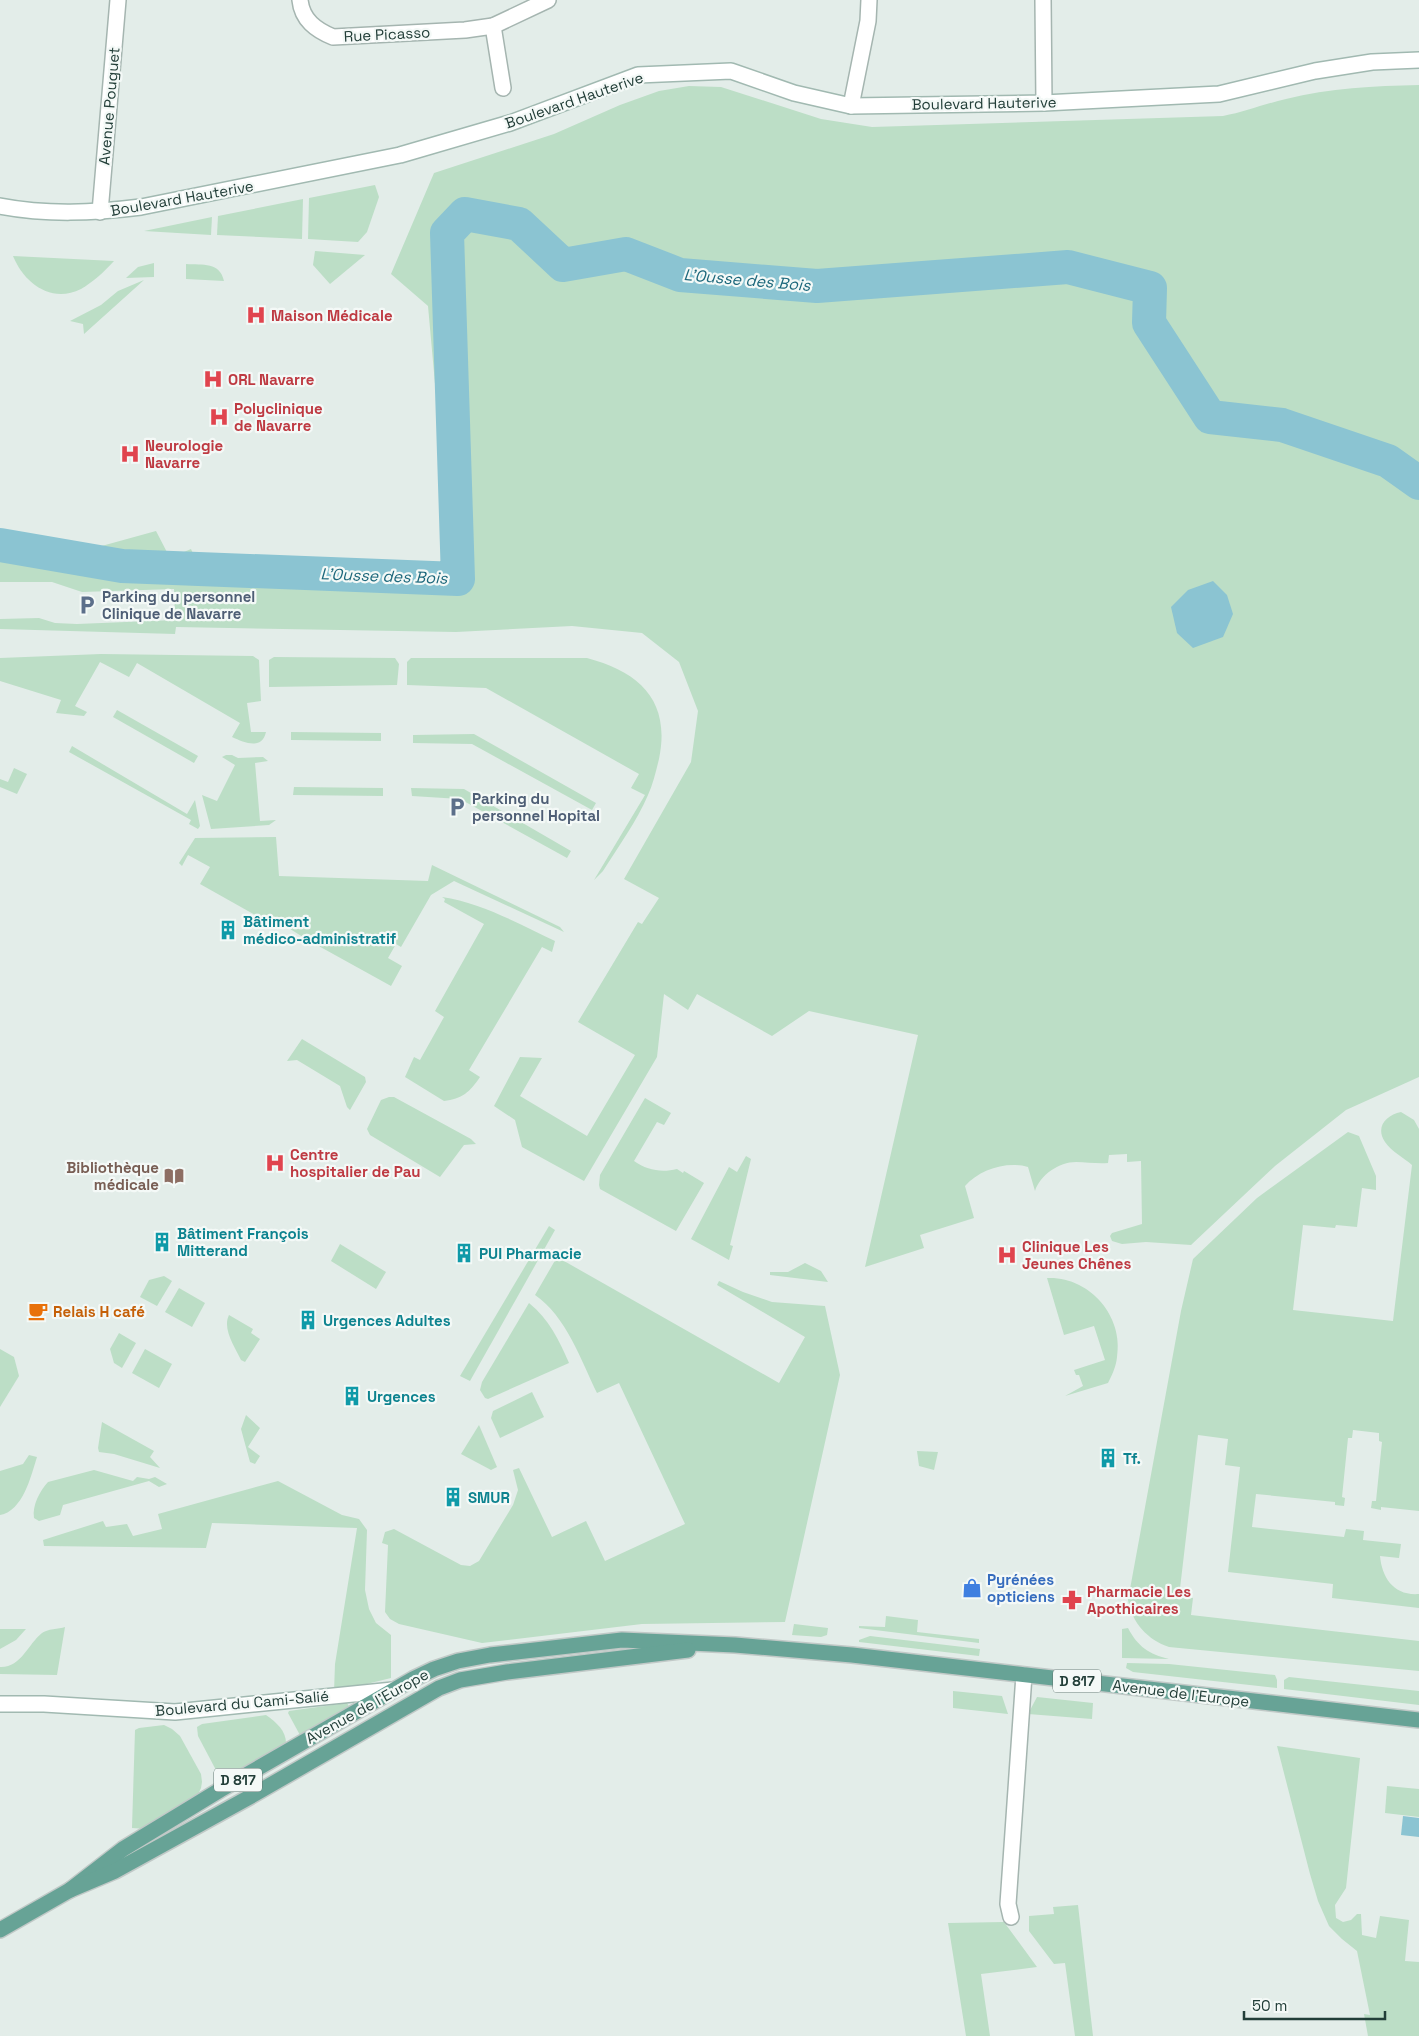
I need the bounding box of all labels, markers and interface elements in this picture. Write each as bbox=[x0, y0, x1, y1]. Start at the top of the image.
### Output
street label: Rue Picasso bbox=[343, 22, 431, 46]
street label: Avenue Pouguet bbox=[94, 46, 124, 166]
street label: Boulevard Hauterive bbox=[502, 67, 646, 133]
street label: Boulevard Hauterive bbox=[911, 92, 1057, 114]
street label: Boulevard Hauterive bbox=[109, 176, 255, 220]
water label: L'Ousse des Bois bbox=[683, 264, 812, 296]
hospital icon: Maison Médicale bbox=[245, 304, 267, 326]
place label: Maison Médicale bbox=[271, 306, 393, 325]
hospital icon: ORL Navarre bbox=[202, 368, 224, 390]
place label: ORL Navarre bbox=[228, 370, 315, 389]
place label: Polyclinique de Navarre bbox=[234, 399, 323, 435]
hospital icon: Polyclinique de Navarre bbox=[208, 406, 230, 428]
place label: Neurologie Navarre bbox=[145, 436, 224, 472]
hospital icon: Neurologie Navarre bbox=[119, 443, 141, 465]
water label: L'Ousse des Bois bbox=[320, 563, 448, 589]
place label: Parking du personnel Clinique de Navarre bbox=[102, 587, 255, 623]
parking icon: Parking du personnel Clinique de Navarre bbox=[76, 594, 98, 616]
place label: Parking du personnel Hopital bbox=[472, 789, 600, 825]
parking icon: Parking du personnel Hopital bbox=[446, 796, 468, 818]
place label: Bâtiment médico-administratif bbox=[243, 912, 397, 948]
building icon: Bâtiment médico-administratif bbox=[217, 919, 239, 941]
place label: Centre hospitalier de Pau bbox=[290, 1145, 420, 1181]
hospital icon: Centre hospitalier de Pau bbox=[264, 1152, 286, 1174]
place label: Bibliothèque médicale bbox=[66, 1158, 159, 1194]
library icon: Bibliothèque médicale bbox=[163, 1165, 185, 1187]
place label: Bâtiment François Mitterand bbox=[177, 1224, 309, 1260]
building icon: Bâtiment François Mitterand bbox=[151, 1231, 173, 1253]
place label: Clinique Les Jeunes Chênes bbox=[1022, 1237, 1131, 1273]
building icon: PUI Pharmacie bbox=[453, 1242, 475, 1264]
place label: PUI Pharmacie bbox=[479, 1244, 582, 1263]
hospital icon: Clinique Les Jeunes Chênes bbox=[996, 1244, 1018, 1266]
cafe icon: Relais H café bbox=[27, 1300, 49, 1322]
place label: Relais H café bbox=[53, 1302, 145, 1321]
building icon: Urgences Adultes bbox=[297, 1309, 319, 1331]
place label: Urgences Adultes bbox=[323, 1311, 451, 1330]
building icon: Urgences bbox=[341, 1385, 363, 1407]
place label: Urgences bbox=[367, 1387, 436, 1406]
building icon: Tf. bbox=[1097, 1447, 1119, 1469]
place label: Tf. bbox=[1123, 1449, 1141, 1468]
building icon: SMUR bbox=[442, 1486, 464, 1508]
place label: SMUR bbox=[468, 1488, 510, 1507]
place label: Pyrénées opticiens bbox=[987, 1570, 1055, 1606]
shop icon: Pyrénées opticiens bbox=[961, 1577, 983, 1599]
place label: Pharmacie Les Apothicaires bbox=[1087, 1582, 1191, 1618]
pharmacy icon: Pharmacie Les Apothicaires bbox=[1061, 1589, 1083, 1611]
street label: Avenue de l'Europe bbox=[302, 1664, 432, 1748]
road number: D 817 bbox=[1053, 1670, 1101, 1692]
street label: Avenue de l'Europe bbox=[1112, 1675, 1251, 1711]
street label: Boulevard du Cami-Salié bbox=[154, 1686, 330, 1720]
road number: D 817 bbox=[214, 1768, 262, 1792]
scale bar bbox=[1244, 1988, 1385, 2020]
text: 50 m bbox=[1252, 1996, 1287, 2015]

